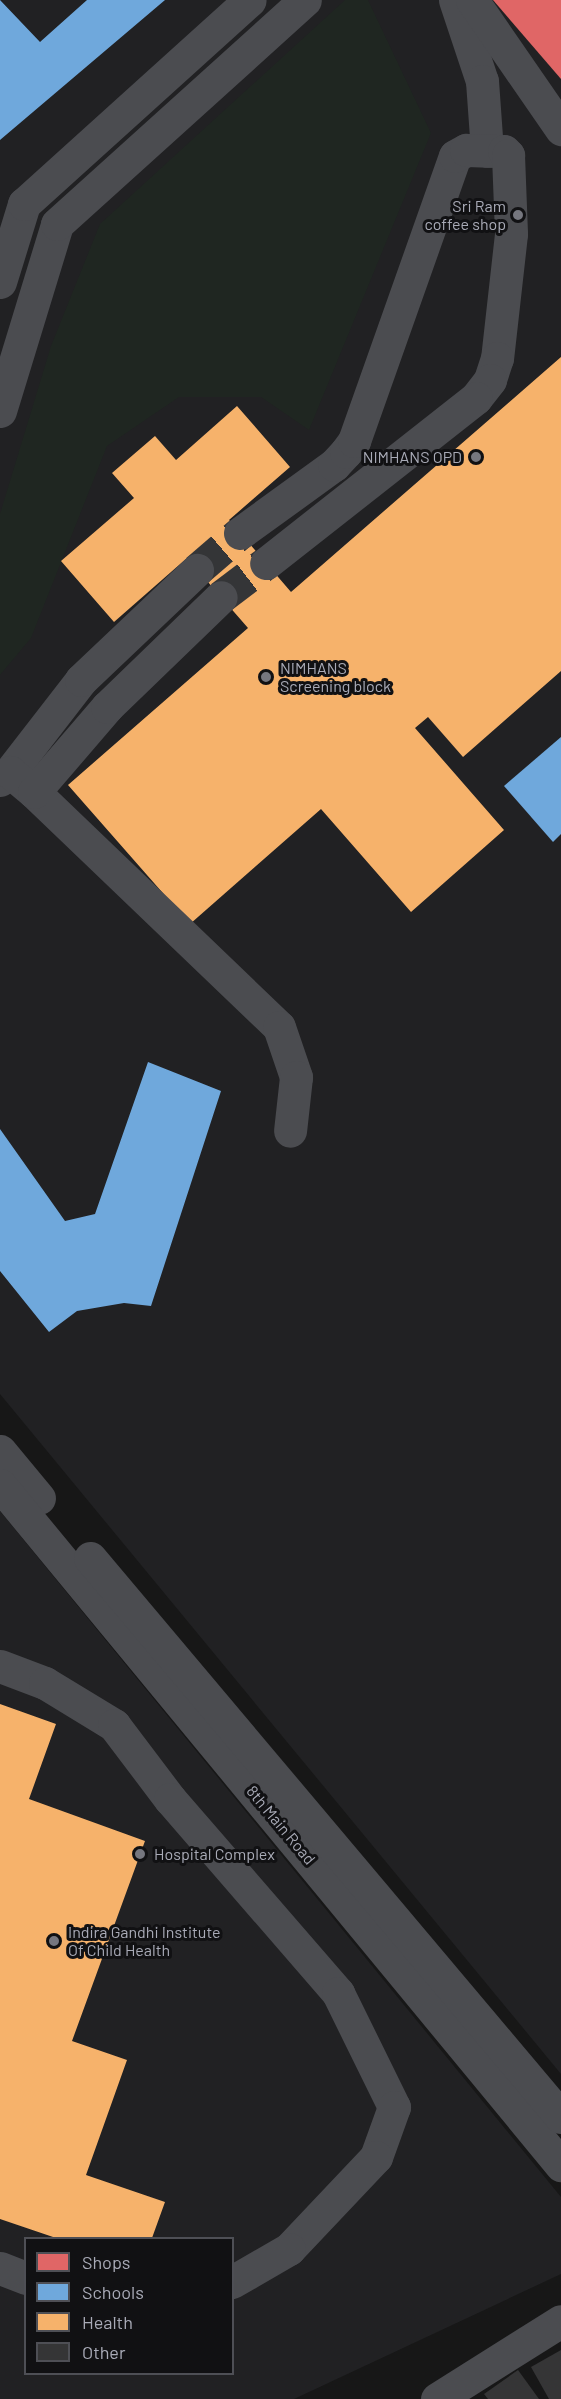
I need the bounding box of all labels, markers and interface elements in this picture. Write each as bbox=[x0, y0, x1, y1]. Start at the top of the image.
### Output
place label: Sri Ram coffee shop bbox=[424, 196, 506, 234]
marker: Sri Ram coffee shop bbox=[511, 208, 525, 222]
place label: NIMHANS OPD bbox=[363, 447, 462, 467]
marker: NIMHANS OPD bbox=[467, 448, 485, 466]
place label: NIMHANS Screening block bbox=[280, 658, 391, 696]
marker: NIMHANS Screening block bbox=[257, 668, 275, 686]
street label: 8th Main Road bbox=[243, 1782, 319, 1868]
place label: Hospital Complex bbox=[154, 1844, 275, 1864]
marker: Hospital Complex bbox=[131, 1845, 149, 1863]
place label: Indira Gandhi Institute Of Child Health bbox=[68, 1922, 221, 1960]
marker: Indira Gandhi Institute Of Child Health bbox=[45, 1932, 63, 1950]
legend bbox=[24, 2237, 234, 2375]
text: Shops bbox=[82, 2251, 131, 2273]
text: Schools bbox=[82, 2281, 144, 2303]
text: Health bbox=[82, 2311, 133, 2333]
text: Other bbox=[82, 2341, 125, 2363]

